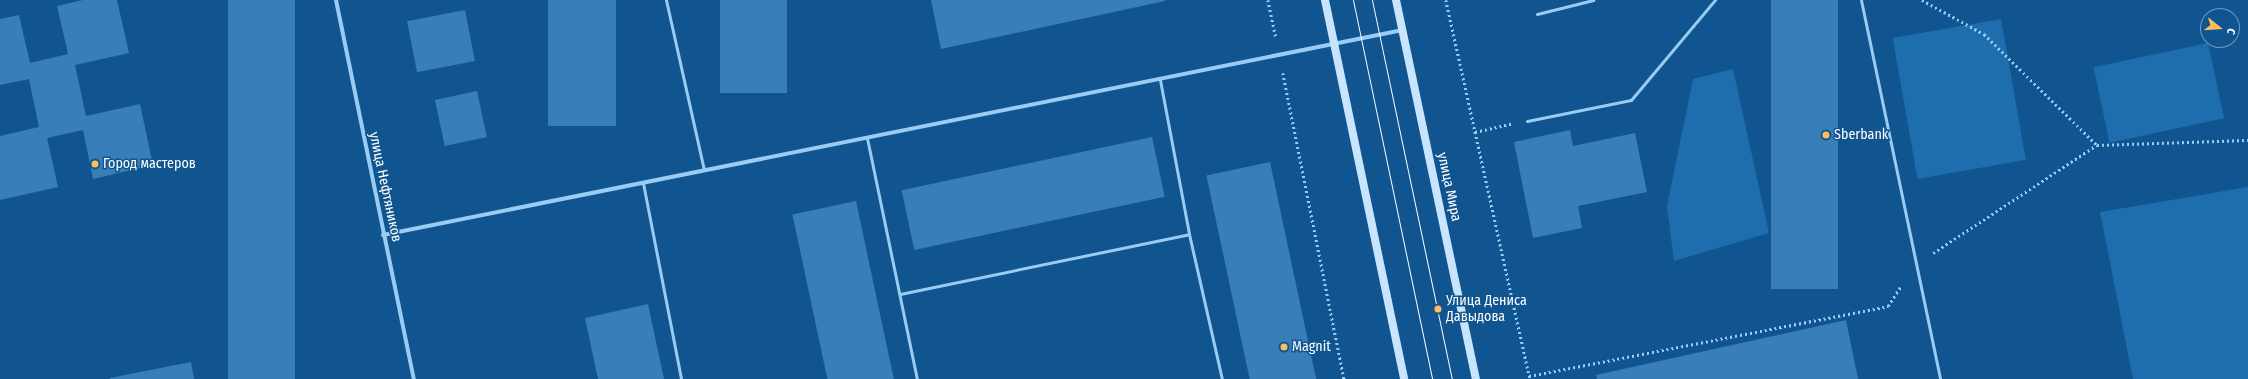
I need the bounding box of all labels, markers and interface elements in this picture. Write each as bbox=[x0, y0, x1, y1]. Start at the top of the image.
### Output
north arrow bbox=[2200, 8, 2240, 48]
text: С bbox=[2224, 27, 2238, 36]
place label: Sberbank bbox=[1834, 127, 1888, 143]
marker: Sberbank bbox=[1821, 130, 1831, 140]
street label: улица Нефтяников bbox=[365, 131, 405, 243]
street label: улица Мира bbox=[1434, 151, 1464, 223]
place label: Город мастеров bbox=[103, 156, 196, 172]
marker: Город мастеров bbox=[90, 159, 100, 169]
place label: Улица Дениса Давыдова bbox=[1446, 293, 1527, 326]
marker: Улица Дениса Давыдова bbox=[1433, 304, 1443, 314]
place label: Magnit bbox=[1292, 339, 1331, 355]
marker: Magnit bbox=[1279, 342, 1289, 352]

